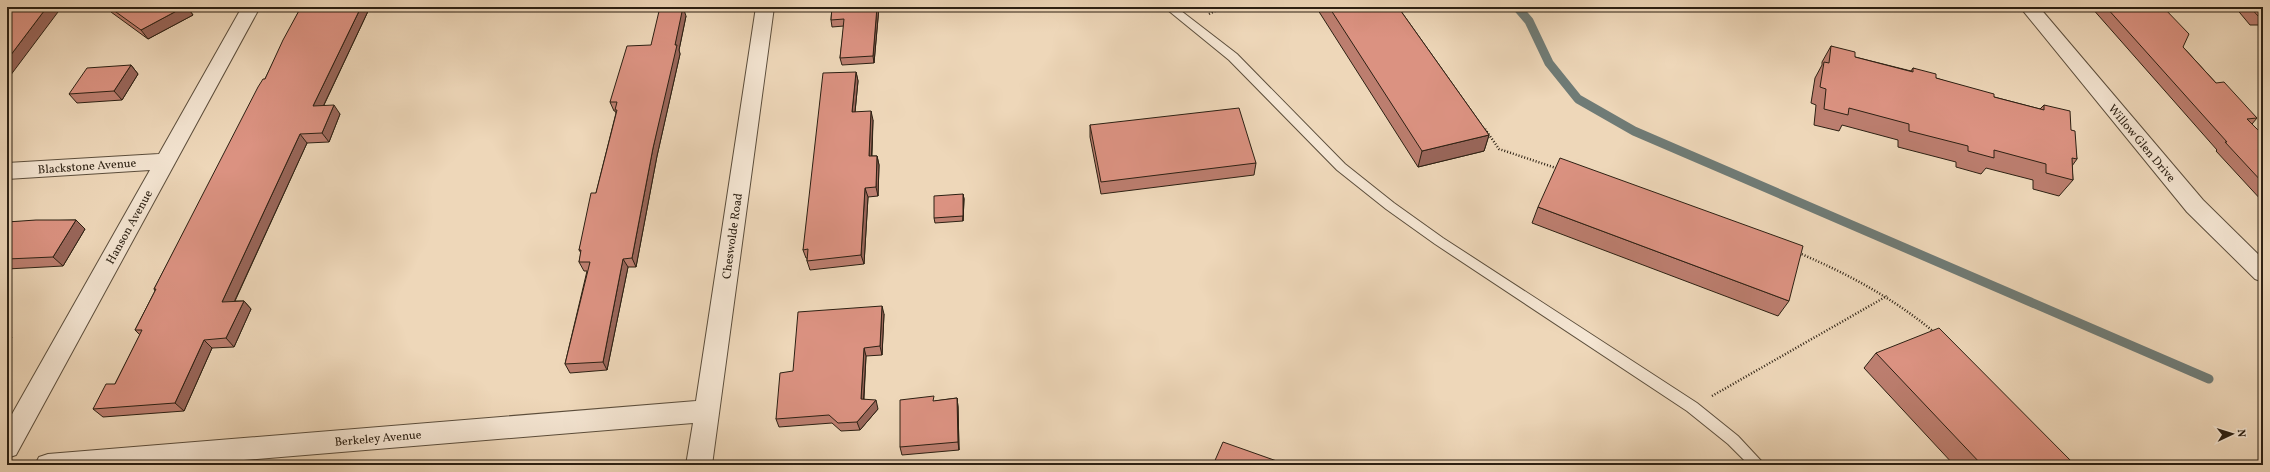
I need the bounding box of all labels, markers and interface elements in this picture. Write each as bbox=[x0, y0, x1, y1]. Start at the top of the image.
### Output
street label: Willow Glen Drive bbox=[2104, 101, 2179, 186]
street label: Blackstone Avenue bbox=[37, 156, 137, 178]
street label: Hanson Avenue bbox=[103, 187, 157, 267]
street label: Cheswolde Road bbox=[719, 192, 747, 280]
north arrow bbox=[2212, 414, 2252, 454]
street label: Berkeley Avenue bbox=[334, 427, 423, 451]
text: N bbox=[2233, 429, 2248, 438]

